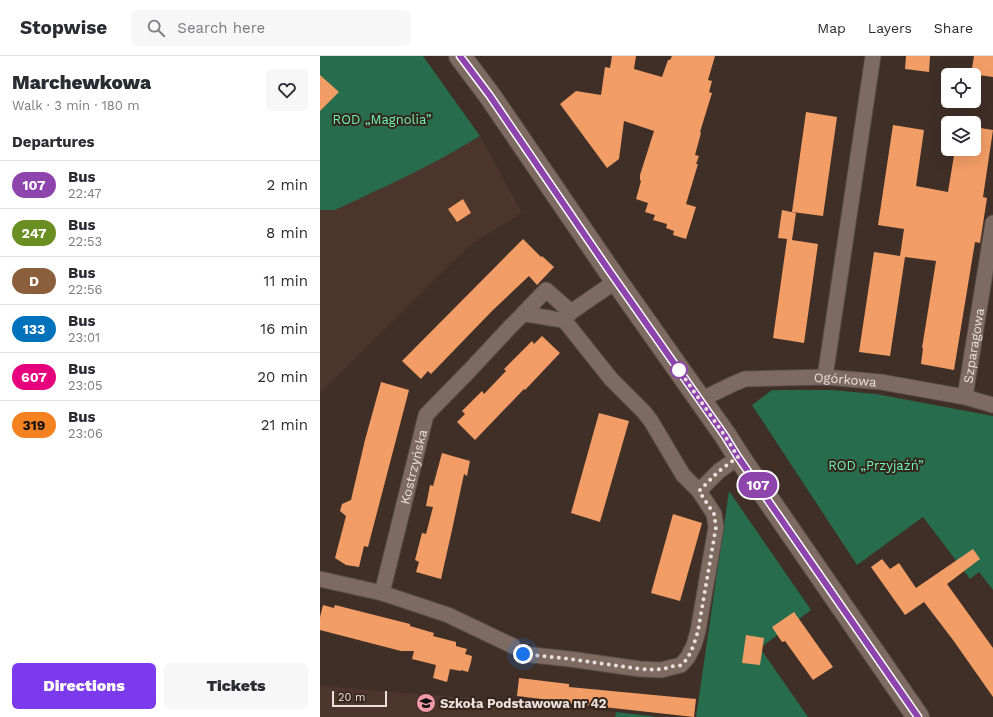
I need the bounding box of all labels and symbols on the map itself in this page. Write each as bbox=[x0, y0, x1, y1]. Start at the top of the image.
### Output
park label: ROD „Magnolia” bbox=[333, 112, 432, 127]
street label: Szparagowa bbox=[960, 306, 987, 384]
unlabelled marker bbox=[670, 361, 688, 379]
street label: Ogórkowa bbox=[814, 369, 878, 389]
street label: Kostrzyńska bbox=[397, 427, 430, 506]
park label: ROD „Przyjaźń” bbox=[828, 458, 924, 473]
line badge: 107 bbox=[735, 472, 781, 498]
your location bbox=[513, 644, 533, 664]
scale bar bbox=[332, 689, 387, 708]
school or university icon: Szkoła Podstawowa nr 42 bbox=[415, 692, 437, 714]
place label: Szkoła Podstawowa nr 42 bbox=[440, 696, 607, 711]

